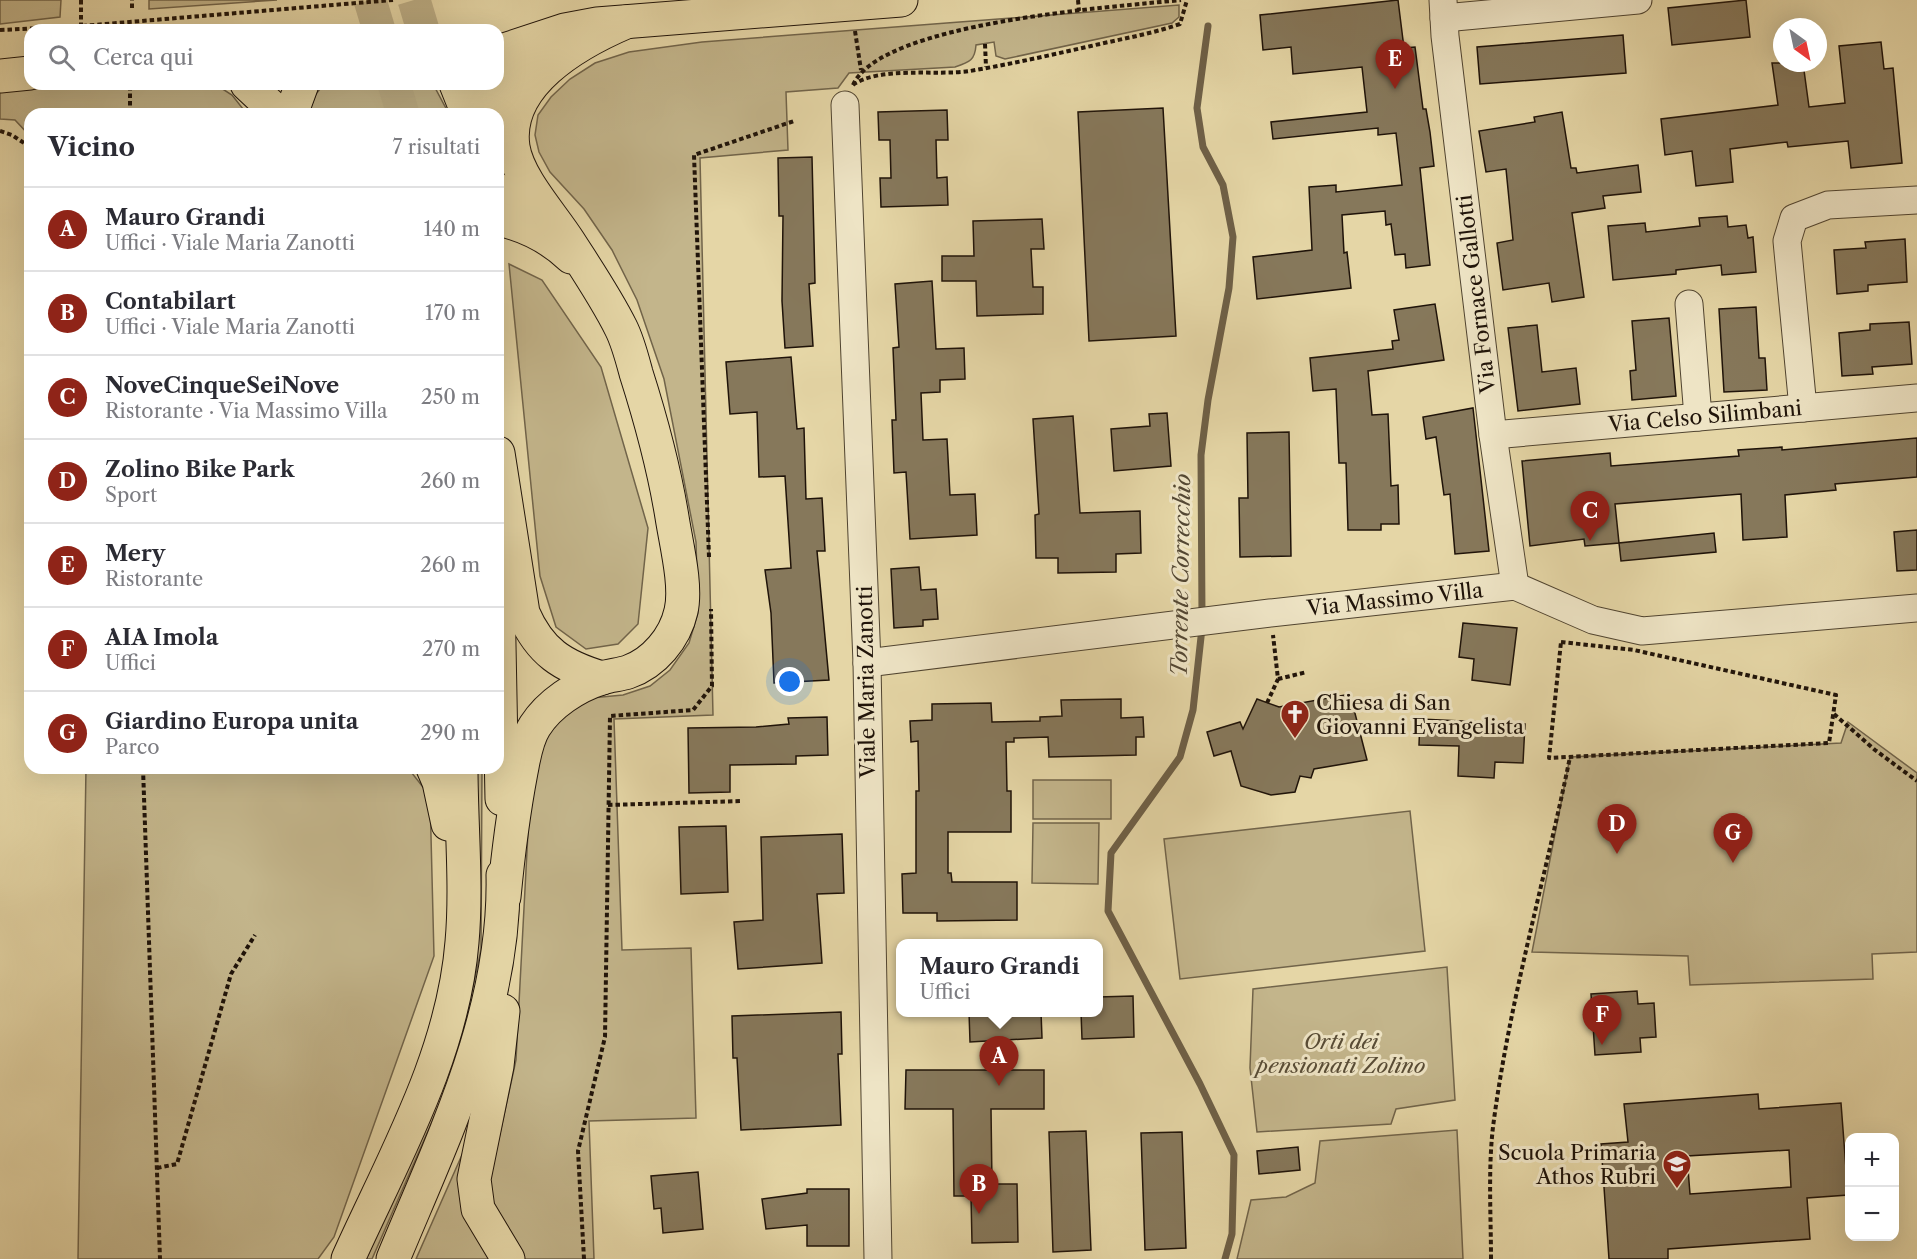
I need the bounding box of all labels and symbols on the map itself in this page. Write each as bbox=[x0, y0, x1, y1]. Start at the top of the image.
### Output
north arrow bbox=[1773, 18, 1827, 72]
pin: E bbox=[1376, 40, 1414, 89]
street label: Via Fornace Gallotti bbox=[1451, 193, 1501, 396]
street label: Via Celso Silimbani bbox=[1606, 395, 1803, 437]
water label: Torrente Correcchio bbox=[1166, 473, 1196, 677]
pin: C bbox=[1570, 492, 1610, 541]
street label: Via Massimo Villa bbox=[1305, 577, 1485, 621]
street label: Viale Maria Zanotti bbox=[852, 586, 880, 779]
your location bbox=[775, 667, 804, 696]
place label: Chiesa di San Giovanni Evangelista bbox=[1316, 690, 1525, 739]
church icon: Chiesa di San Giovanni Evangelista bbox=[1279, 698, 1311, 740]
pin: D bbox=[1598, 804, 1636, 854]
pin: G bbox=[1714, 814, 1752, 863]
pin: F bbox=[1582, 996, 1622, 1045]
park label: Orti dei pensionati Zolino bbox=[1252, 1029, 1426, 1078]
pin: A bbox=[980, 1036, 1018, 1086]
place label: Scuola Primaria Athos Rubri bbox=[1498, 1140, 1657, 1189]
school or university icon: Scuola Primaria Athos Rubri bbox=[1661, 1148, 1693, 1190]
pin: B bbox=[960, 1164, 998, 1214]

